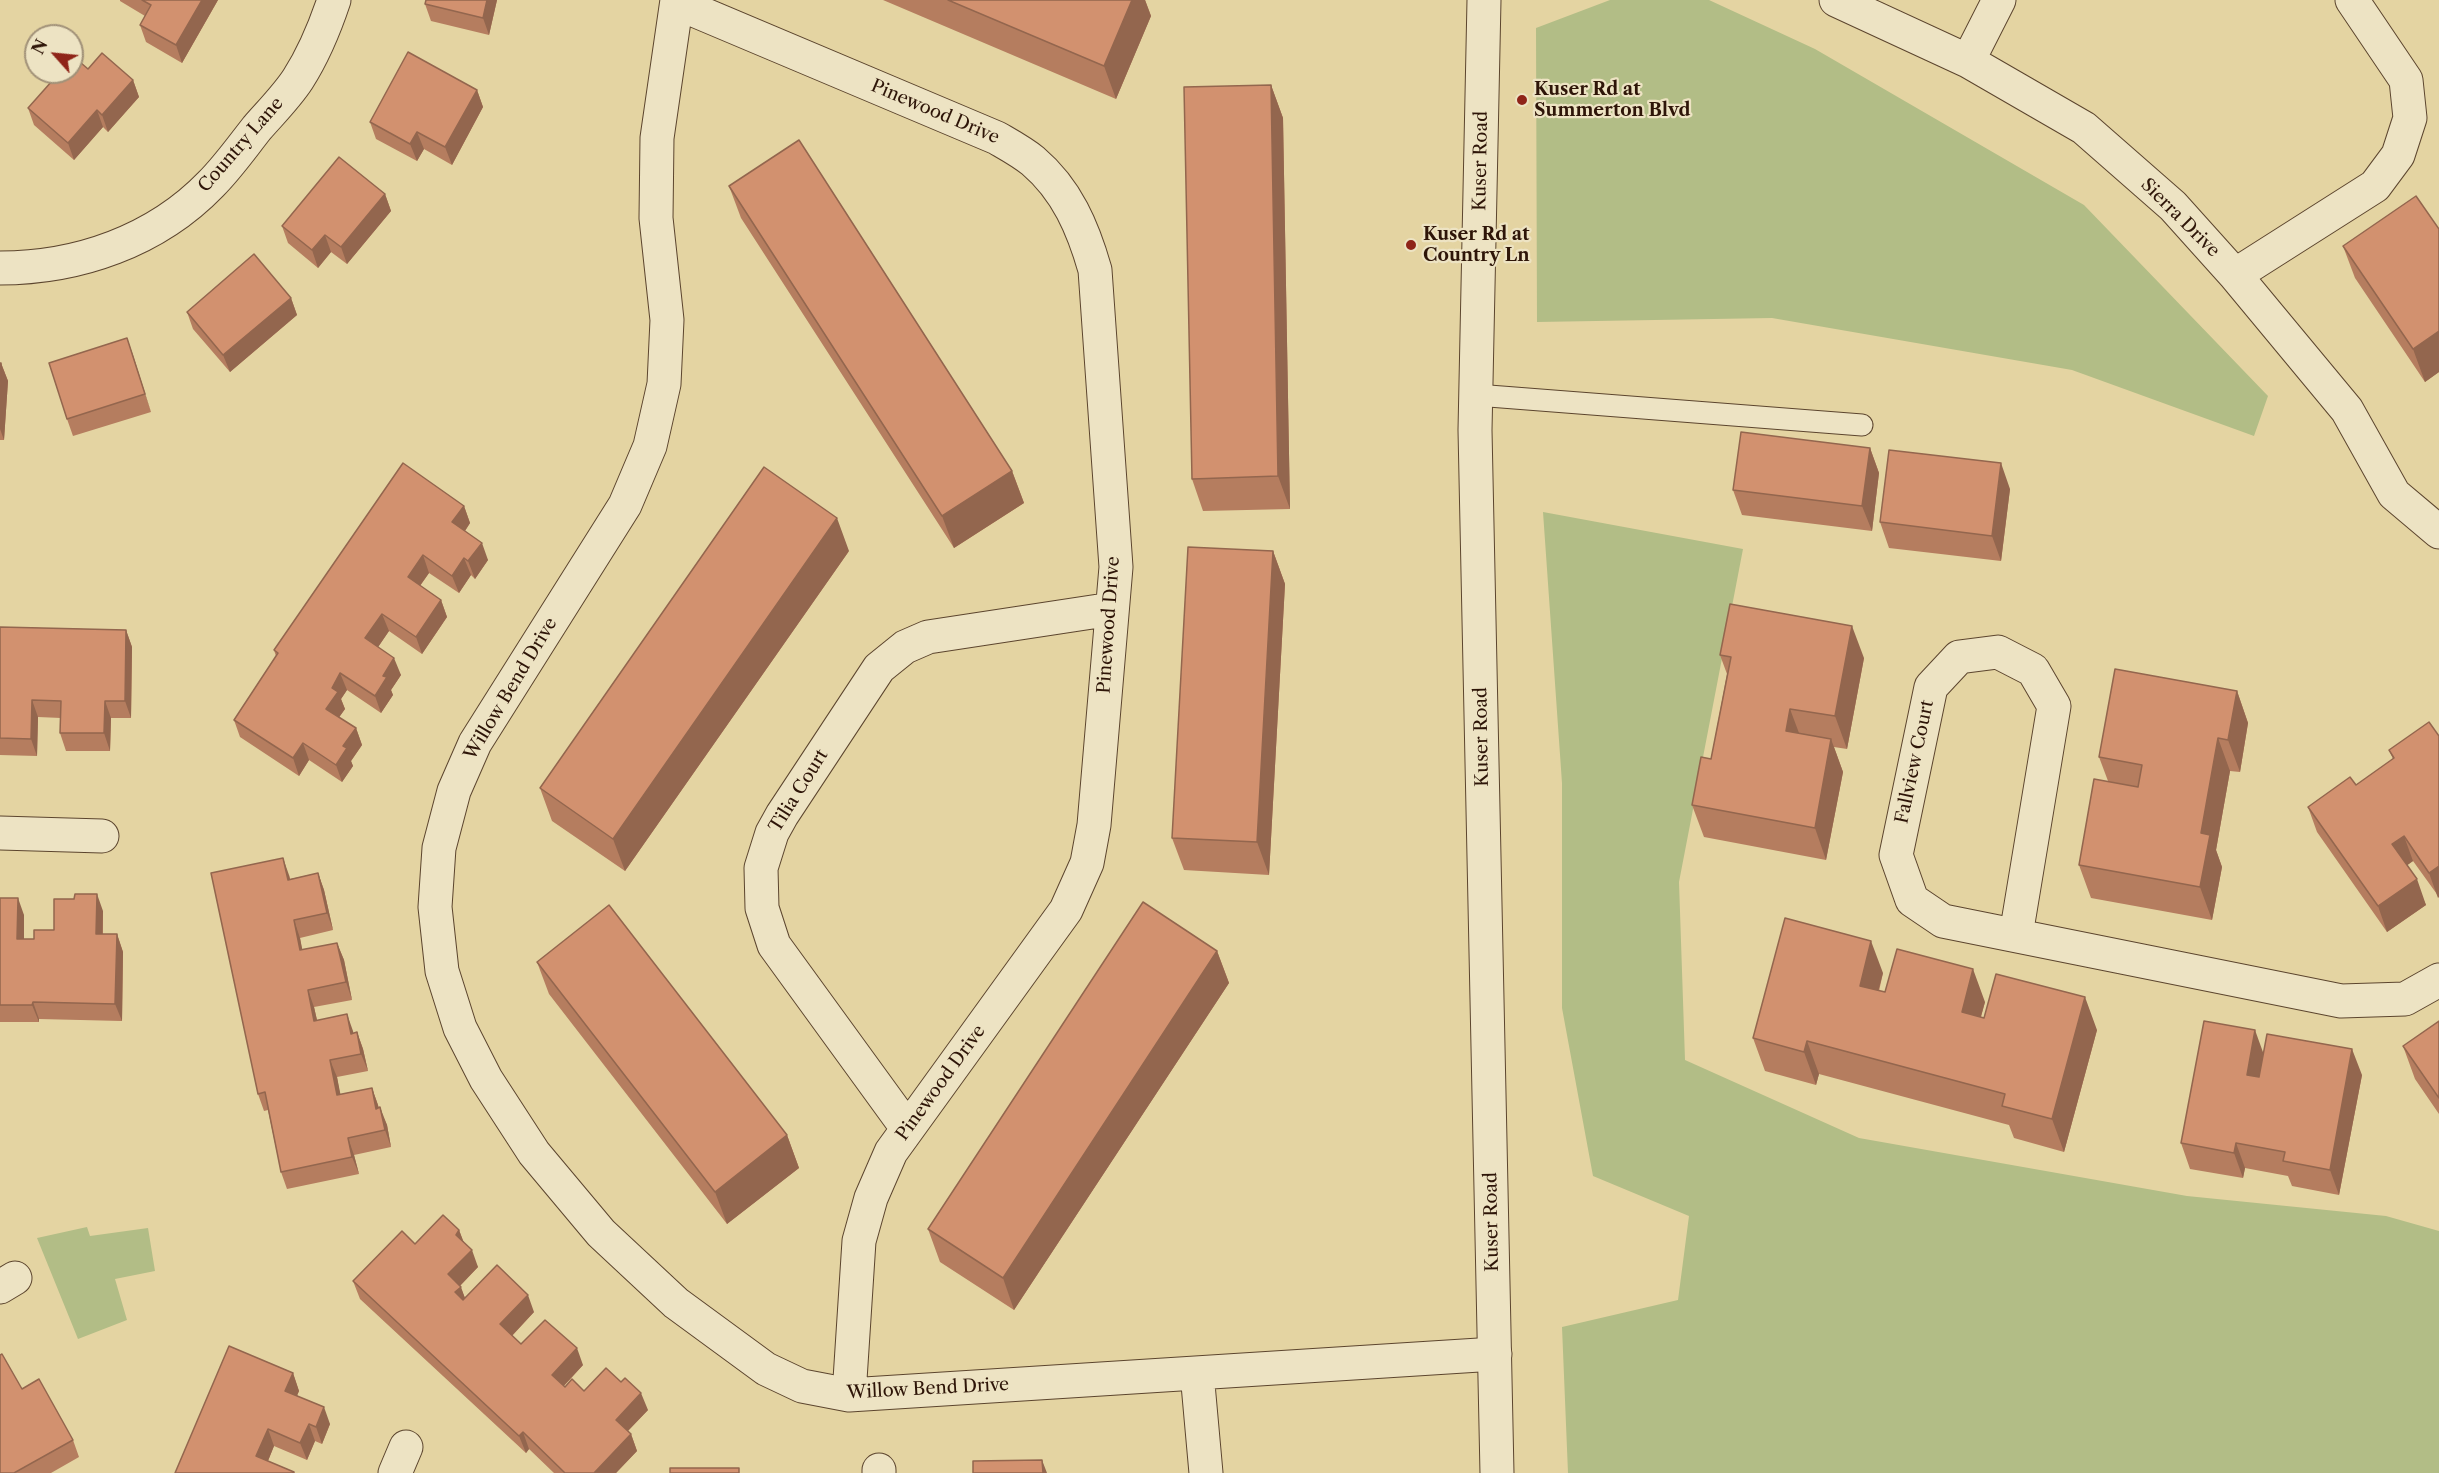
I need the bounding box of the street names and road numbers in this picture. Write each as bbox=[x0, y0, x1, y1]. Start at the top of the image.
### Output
street label: Pinewood Drive bbox=[868, 75, 1002, 149]
street label: Country Lane bbox=[194, 93, 288, 197]
street label: Kuser Road bbox=[1469, 111, 1493, 211]
street label: Sierra Drive bbox=[2136, 174, 2224, 262]
street label: Pinewood Drive bbox=[1093, 556, 1125, 694]
street label: Willow Bend Drive bbox=[460, 614, 562, 764]
street label: Kuser Road bbox=[1470, 687, 1494, 787]
street label: Fallview Court bbox=[1891, 698, 1939, 826]
street label: Tilia Court bbox=[765, 746, 833, 836]
street label: Pinewood Drive bbox=[892, 1021, 990, 1145]
street label: Kuser Road bbox=[1480, 1172, 1504, 1272]
street label: Willow Bend Drive bbox=[846, 1374, 1010, 1404]

